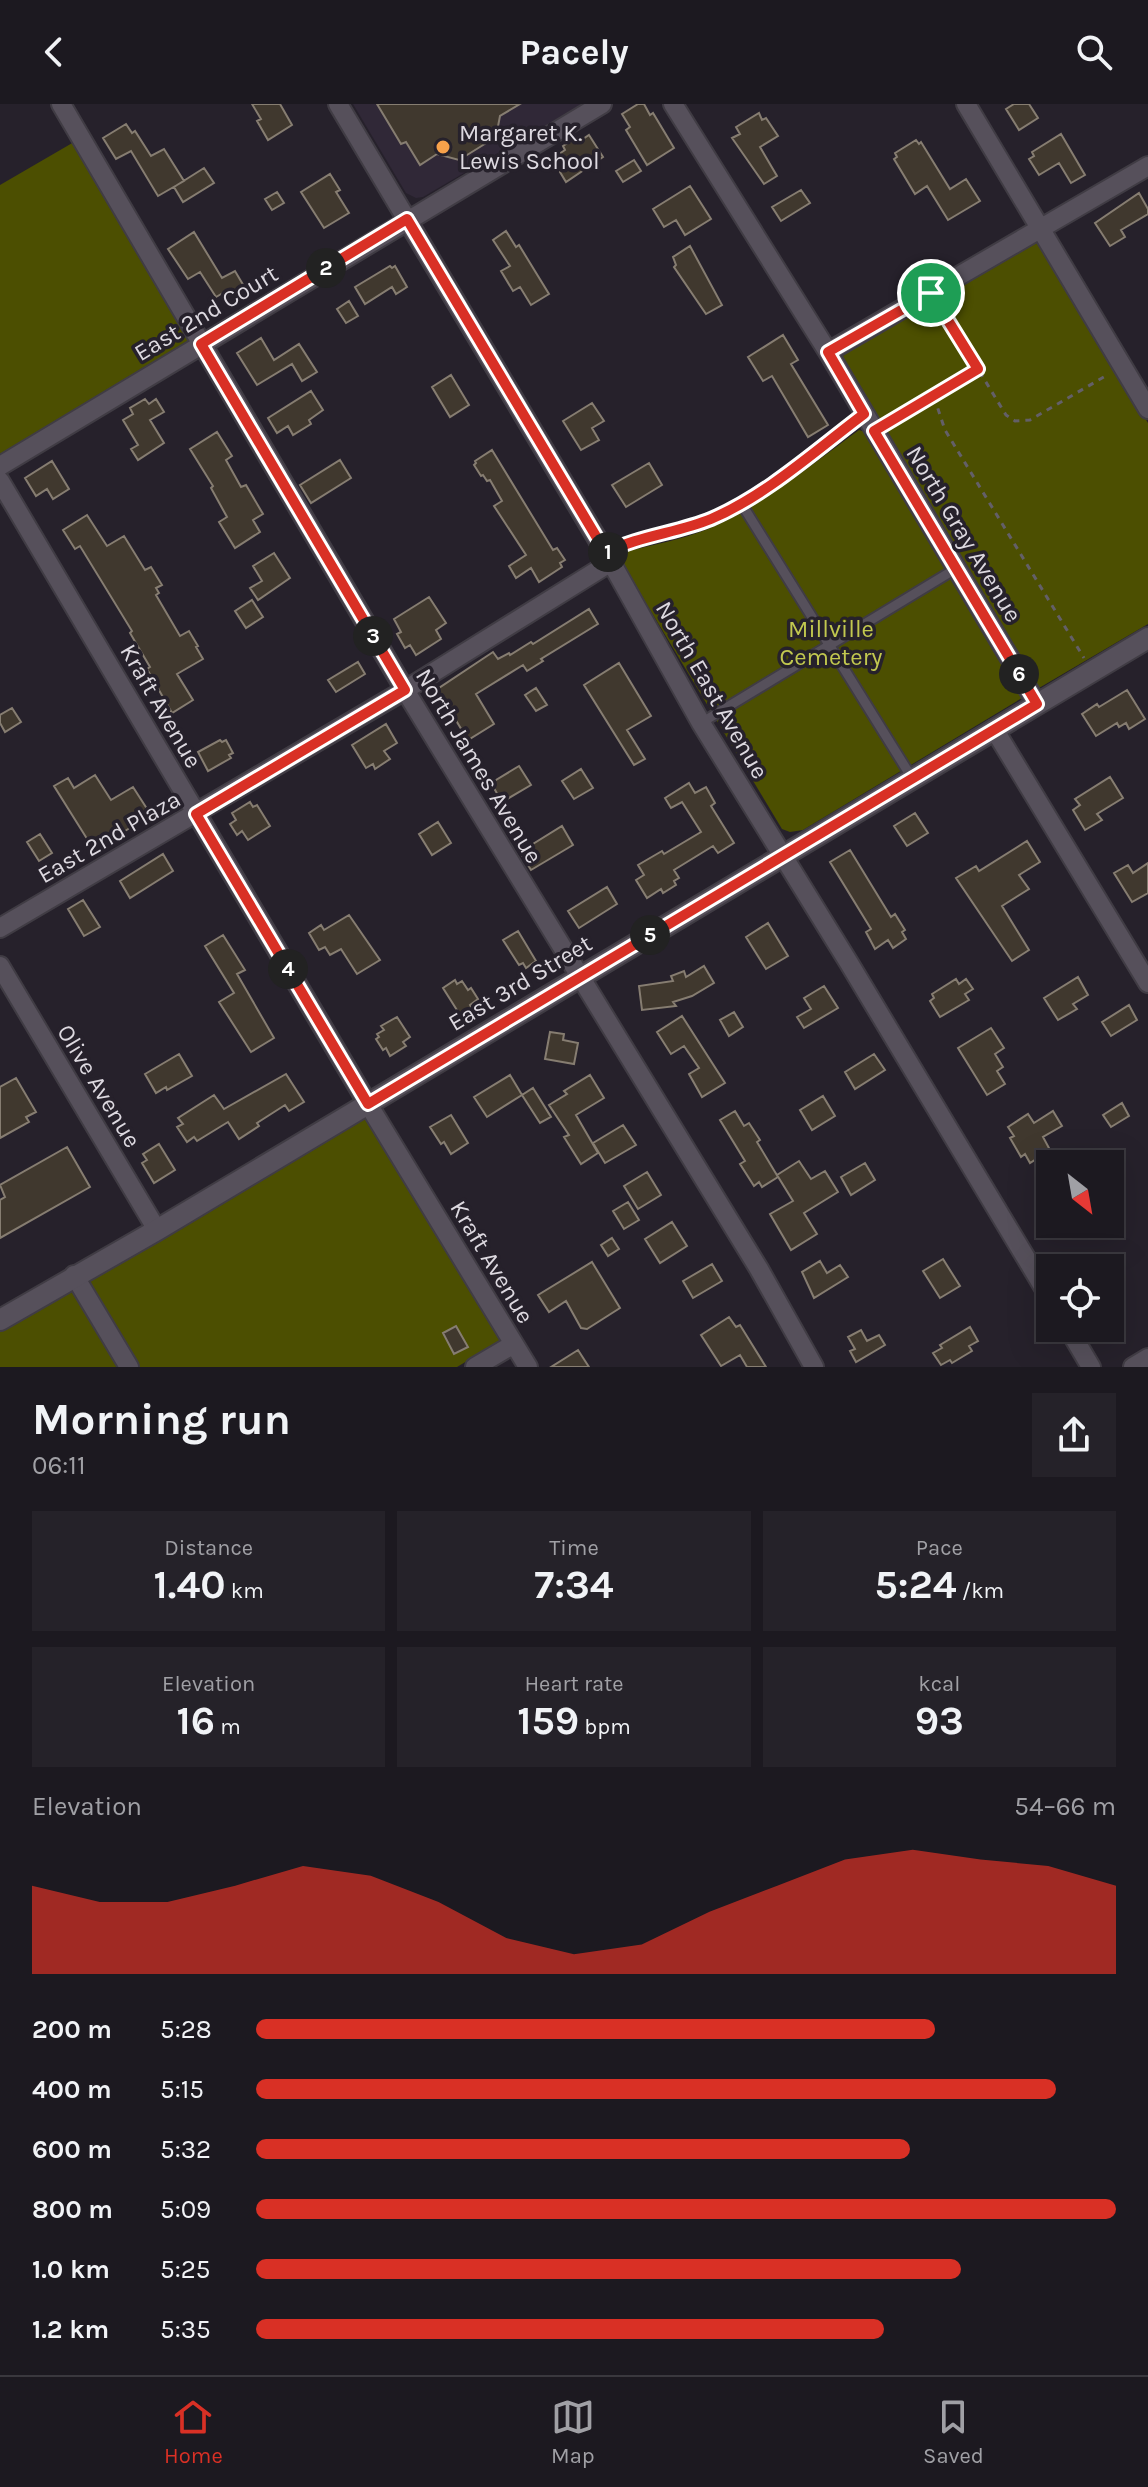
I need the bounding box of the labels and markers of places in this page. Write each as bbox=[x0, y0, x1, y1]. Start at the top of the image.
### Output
place label: Margaret K. Lewis School bbox=[459, 119, 600, 175]
marker: Margaret K. Lewis School bbox=[434, 138, 452, 156]
pin: 2 bbox=[306, 248, 346, 288]
pin bbox=[897, 259, 965, 327]
pin: 1 bbox=[588, 532, 628, 572]
pin: 3 bbox=[353, 616, 393, 656]
pin: 6 bbox=[999, 654, 1039, 694]
pin: 5 bbox=[630, 915, 670, 955]
pin: 4 bbox=[268, 949, 308, 989]

